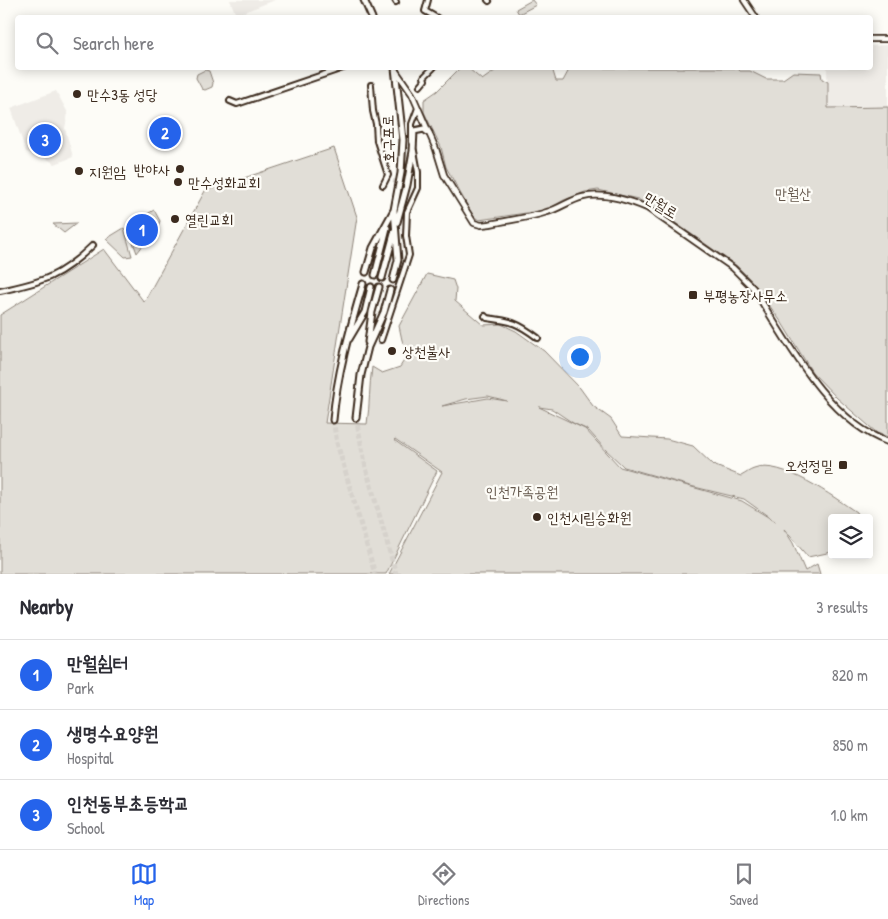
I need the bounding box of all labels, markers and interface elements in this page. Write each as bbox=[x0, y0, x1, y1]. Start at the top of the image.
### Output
search box bbox=[15, 15, 873, 70]
icon: search bbox=[33, 29, 61, 57]
text: Search here bbox=[73, 30, 154, 56]
place label: 만수3동 성당 bbox=[87, 84, 158, 105]
marker: 만수3동 성당 bbox=[71, 88, 83, 100]
pin: 2 bbox=[149, 114, 181, 152]
street label: 호구포로 bbox=[377, 115, 399, 163]
pin: 3 bbox=[29, 121, 61, 159]
place label: 반야사 bbox=[134, 159, 170, 180]
place label: 지원암 bbox=[89, 161, 126, 182]
marker: 반야사 bbox=[174, 163, 186, 175]
marker: 지원암 bbox=[73, 165, 85, 177]
place label: 만수성화교회 bbox=[188, 172, 260, 193]
marker: 만수성화교회 bbox=[172, 176, 184, 188]
park label: 만월산 bbox=[775, 183, 811, 204]
street label: 만월로 bbox=[640, 187, 682, 223]
place label: 열린교회 bbox=[185, 209, 233, 230]
pin: 1 bbox=[126, 211, 158, 249]
marker: 열린교회 bbox=[169, 213, 181, 225]
place label: 부평농장사무소 bbox=[703, 285, 788, 306]
marker: 부평농장사무소 bbox=[687, 289, 699, 301]
place label: 상천불사 bbox=[402, 341, 450, 362]
your location bbox=[567, 344, 593, 370]
marker: 상천불사 bbox=[386, 345, 398, 357]
place label: 오성정밀 bbox=[785, 455, 833, 476]
marker: 오성정밀 bbox=[837, 459, 849, 471]
park label: 인천가족공원 bbox=[486, 481, 558, 502]
place label: 인천시립승화원 bbox=[547, 507, 632, 528]
marker: 인천시립승화원 bbox=[531, 511, 543, 523]
map controls bbox=[828, 514, 873, 559]
button: layers bbox=[828, 514, 873, 559]
text: Nearby bbox=[20, 592, 73, 621]
text: 3 results bbox=[816, 596, 868, 618]
text: 만월쉼터 bbox=[67, 650, 128, 676]
text: 1 bbox=[33, 664, 39, 686]
text: 820 m bbox=[832, 664, 868, 686]
text: Park bbox=[67, 677, 94, 699]
text: 생명수요양원 bbox=[67, 720, 159, 746]
text: 2 bbox=[32, 734, 40, 756]
text: 850 m bbox=[833, 734, 868, 756]
text: Hospital bbox=[67, 747, 114, 769]
text: 인천동부초등학교 bbox=[67, 790, 189, 816]
text: 3 bbox=[32, 804, 40, 826]
text: 1.0 km bbox=[830, 804, 868, 826]
text: School bbox=[67, 817, 104, 839]
tab: Map bbox=[130, 860, 158, 909]
tab: Directions bbox=[418, 860, 469, 909]
tab: Saved bbox=[729, 860, 758, 909]

